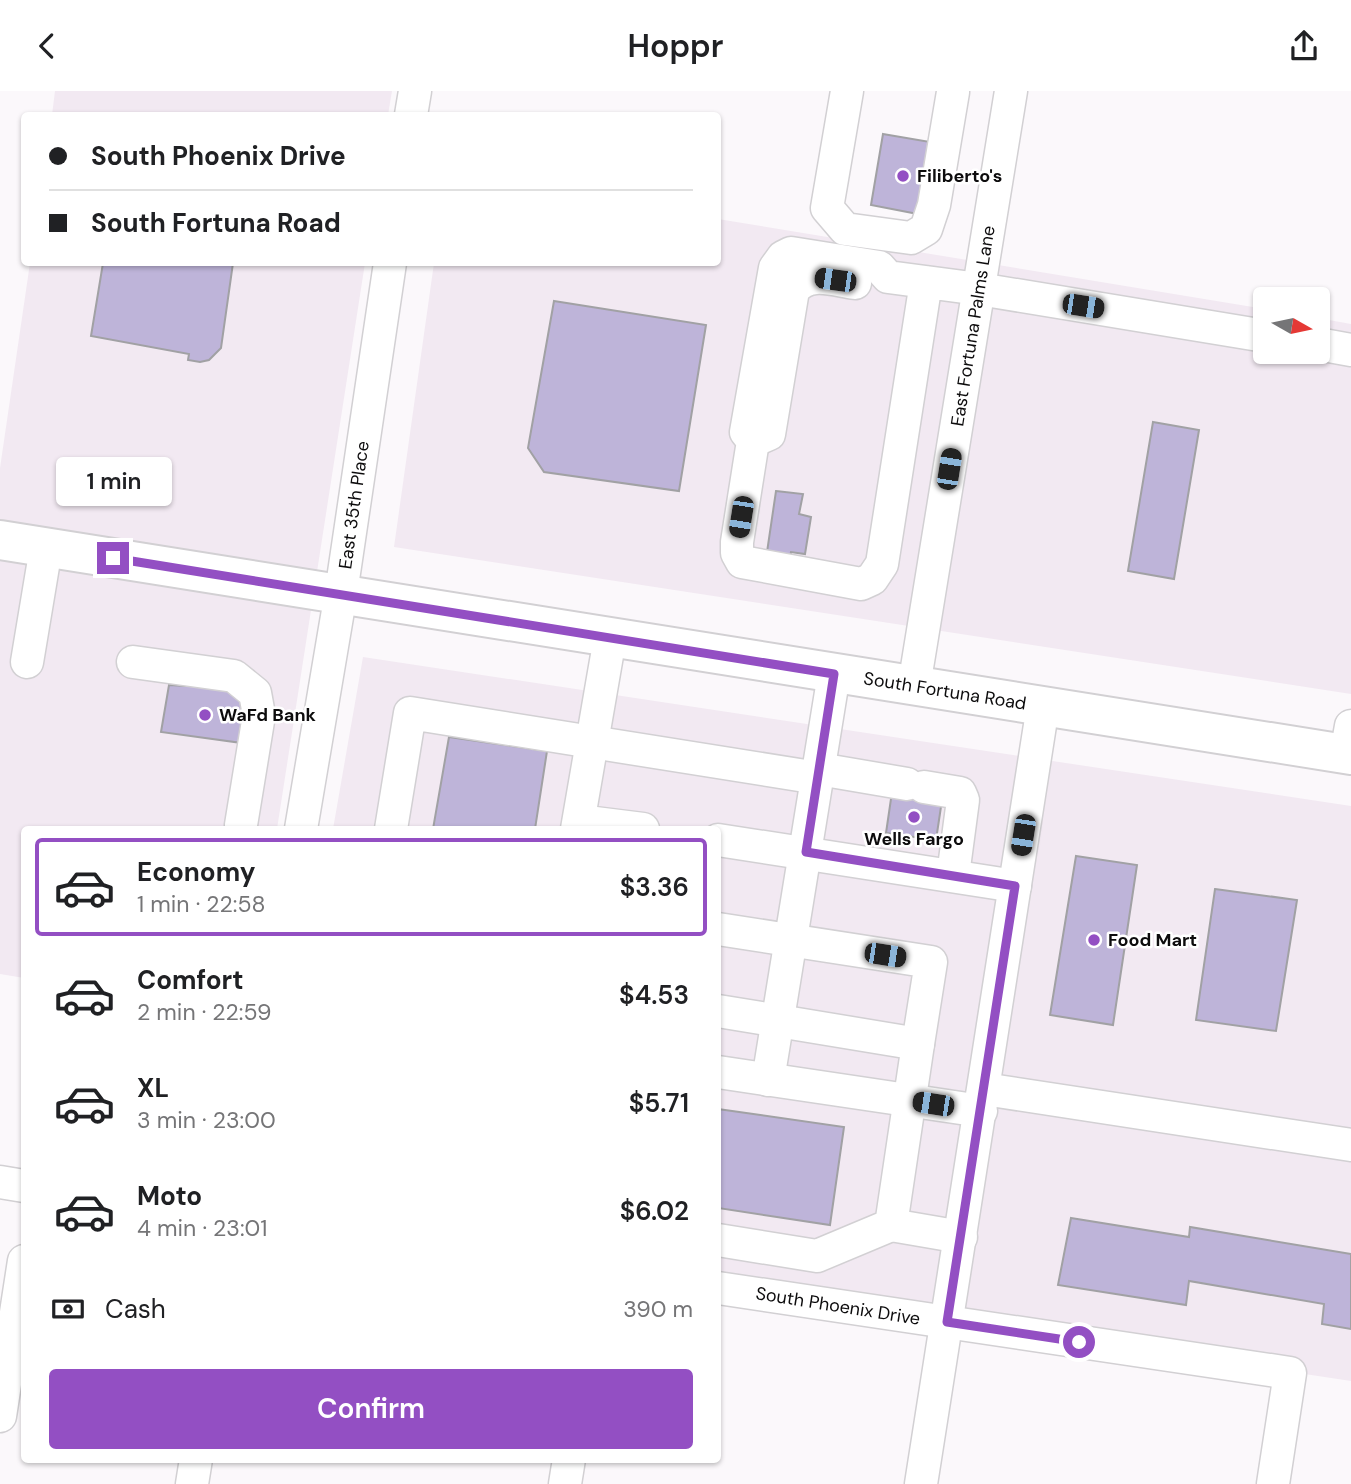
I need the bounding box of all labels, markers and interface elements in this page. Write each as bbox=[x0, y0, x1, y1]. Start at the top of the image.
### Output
text: Hoppr bbox=[628, 25, 723, 67]
icon: back bbox=[28, 27, 66, 65]
icon: share bbox=[1285, 27, 1323, 65]
text: South Phoenix Drive bbox=[91, 139, 346, 173]
place label: Filiberto's bbox=[917, 164, 1002, 188]
marker: Filiberto's bbox=[895, 168, 911, 184]
text: South Fortuna Road bbox=[91, 206, 341, 240]
street label: East Fortuna Palms Lane bbox=[945, 224, 1001, 428]
car bbox=[813, 267, 858, 293]
north arrow bbox=[1253, 287, 1330, 364]
map controls bbox=[1253, 287, 1330, 364]
car bbox=[1061, 292, 1106, 320]
street label: East 35th Place bbox=[333, 439, 375, 571]
car bbox=[936, 447, 963, 491]
callout: 1 min bbox=[55, 456, 171, 505]
text: 1 min bbox=[87, 466, 141, 496]
car bbox=[728, 495, 755, 539]
route end bbox=[97, 542, 129, 574]
street label: South Fortuna Road bbox=[862, 666, 1028, 716]
place label: WaFd Bank bbox=[219, 703, 317, 727]
marker: WaFd Bank bbox=[197, 707, 213, 723]
marker: Wells Fargo bbox=[906, 809, 922, 825]
car bbox=[1010, 813, 1037, 857]
place label: Wells Fargo bbox=[864, 827, 964, 851]
text: Economy bbox=[137, 855, 255, 889]
icon: car bbox=[53, 856, 116, 919]
text: $3.36 bbox=[620, 870, 689, 904]
text: 1 min · 22:58 bbox=[137, 889, 265, 919]
place label: Food Mart bbox=[1108, 928, 1197, 952]
marker: Food Mart bbox=[1086, 932, 1102, 948]
car bbox=[863, 941, 908, 969]
text: Comfort bbox=[137, 963, 243, 997]
icon: car bbox=[53, 964, 116, 1027]
text: $4.53 bbox=[619, 978, 689, 1012]
text: 2 min · 22:59 bbox=[137, 997, 271, 1027]
text: XL bbox=[137, 1071, 169, 1105]
icon: car bbox=[53, 1072, 116, 1135]
text: $5.71 bbox=[629, 1086, 689, 1120]
car bbox=[911, 1090, 956, 1118]
text: 3 min · 23:00 bbox=[137, 1105, 276, 1135]
text: Moto bbox=[137, 1179, 202, 1213]
icon: car bbox=[53, 1180, 116, 1243]
text: $6.02 bbox=[620, 1194, 689, 1228]
text: 4 min · 23:01 bbox=[137, 1213, 267, 1243]
street label: South Phoenix Drive bbox=[754, 1281, 922, 1331]
icon: cash bbox=[49, 1290, 87, 1328]
text: Cash bbox=[105, 1292, 166, 1326]
text: 390 m bbox=[623, 1294, 693, 1324]
route start bbox=[1063, 1326, 1095, 1358]
button: Confirm bbox=[49, 1369, 693, 1449]

